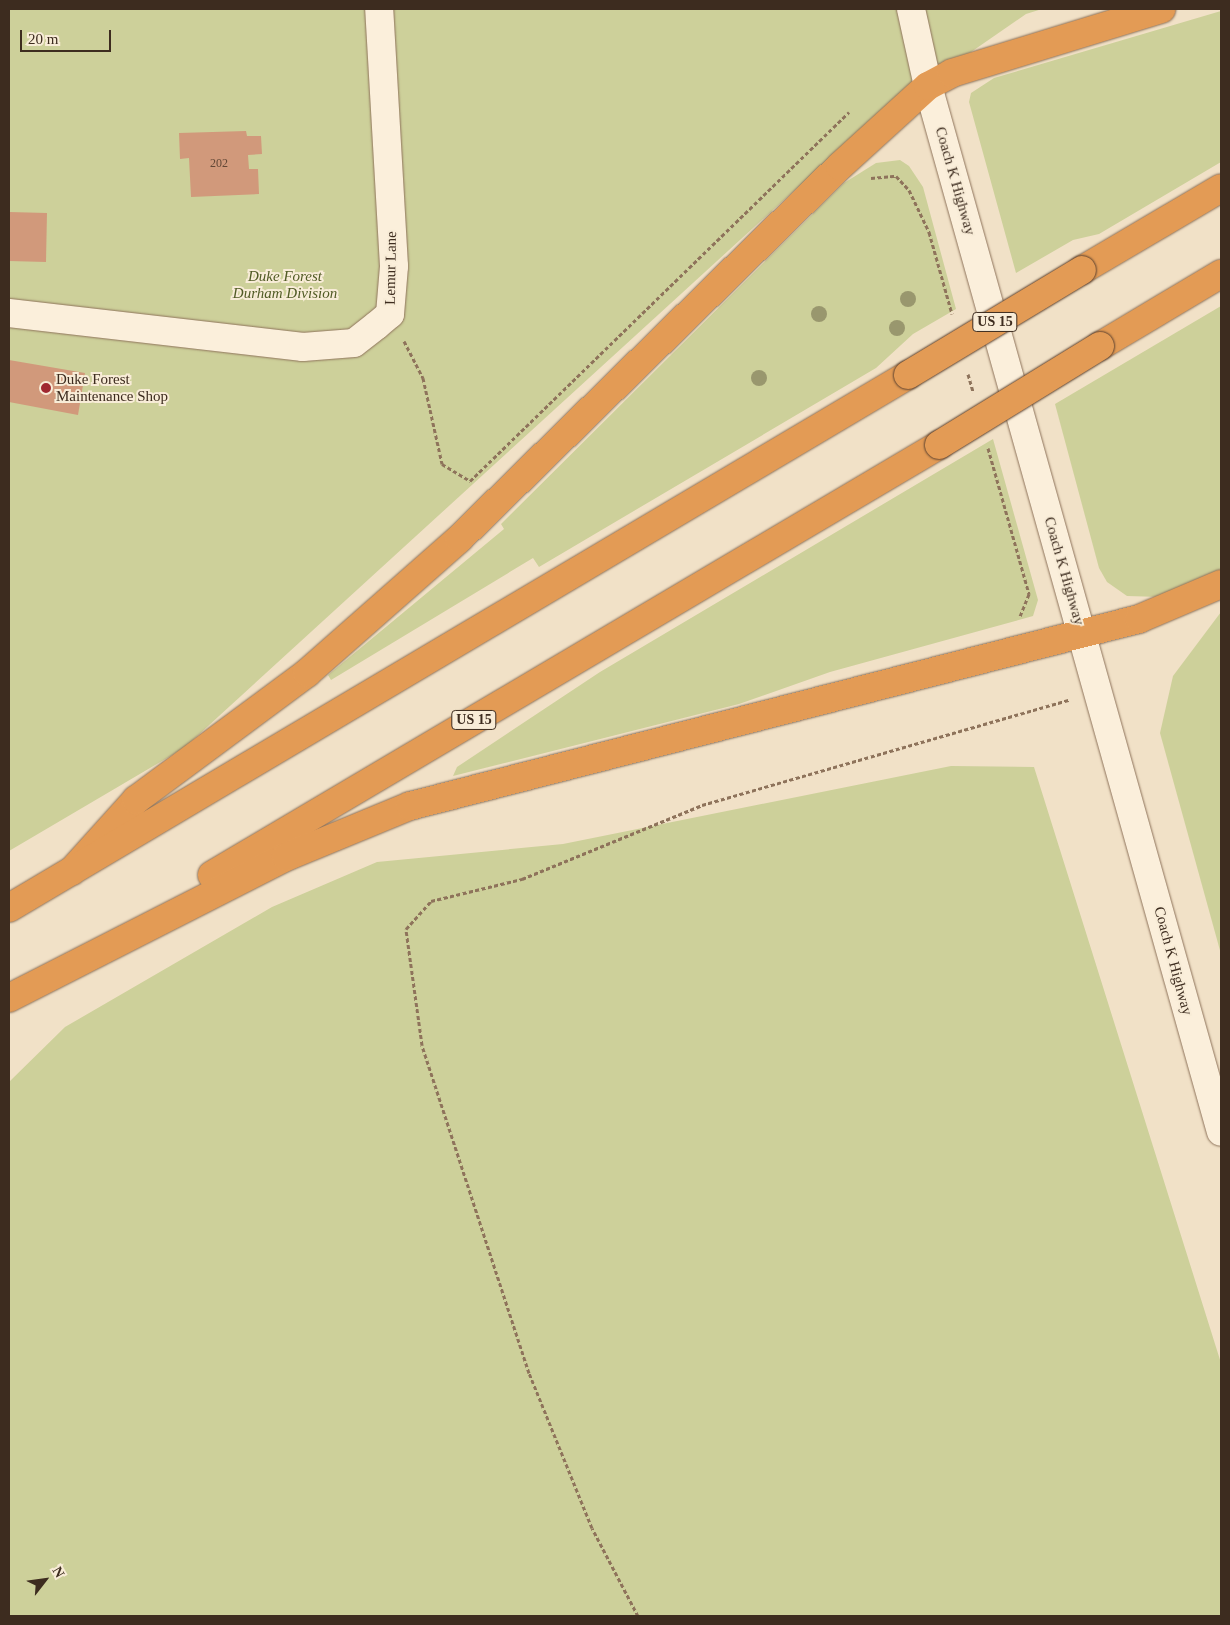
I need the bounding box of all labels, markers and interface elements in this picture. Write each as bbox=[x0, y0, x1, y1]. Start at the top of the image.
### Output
scale bar bbox=[22, 20, 114, 52]
text: 20 m bbox=[28, 31, 58, 47]
street label: Coach K Highway bbox=[931, 125, 979, 237]
house number: 202 bbox=[210, 157, 228, 171]
street label: Lemur Lane bbox=[381, 231, 401, 305]
park label: Duke Forest Durham Division bbox=[233, 267, 337, 302]
road number: US 15 bbox=[971, 311, 1019, 334]
place label: Duke Forest Maintenance Shop bbox=[56, 370, 168, 405]
marker: Duke Forest Maintenance Shop bbox=[40, 382, 52, 394]
street label: Coach K Highway bbox=[1040, 515, 1088, 627]
road number: US 15 bbox=[450, 708, 498, 732]
street label: Coach K Highway bbox=[1150, 905, 1196, 1017]
north arrow bbox=[20, 1555, 70, 1605]
text: N bbox=[49, 1564, 67, 1580]

